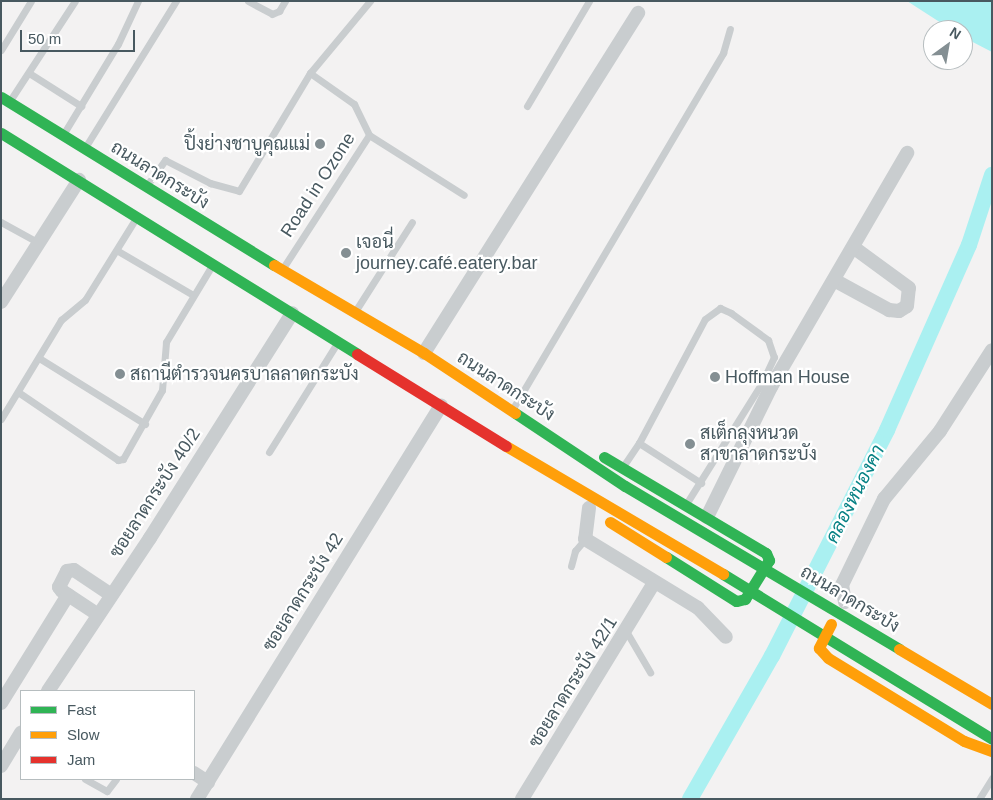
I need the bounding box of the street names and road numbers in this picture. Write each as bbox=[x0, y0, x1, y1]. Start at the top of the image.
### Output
street label: Road in Ozone bbox=[276, 129, 360, 241]
street label: ถนนลาดกระบัง bbox=[107, 136, 213, 214]
street label: ถนนลาดกระบัง bbox=[453, 347, 559, 425]
street label: ซอยลาดกระบัง 40/2 bbox=[105, 424, 205, 562]
street label: ซอยลาดกระบัง 42 bbox=[258, 529, 348, 655]
street label: ถนนลาดกระบัง bbox=[797, 561, 903, 637]
street label: ซอยลาดกระบัง 42/1 bbox=[524, 613, 622, 751]

